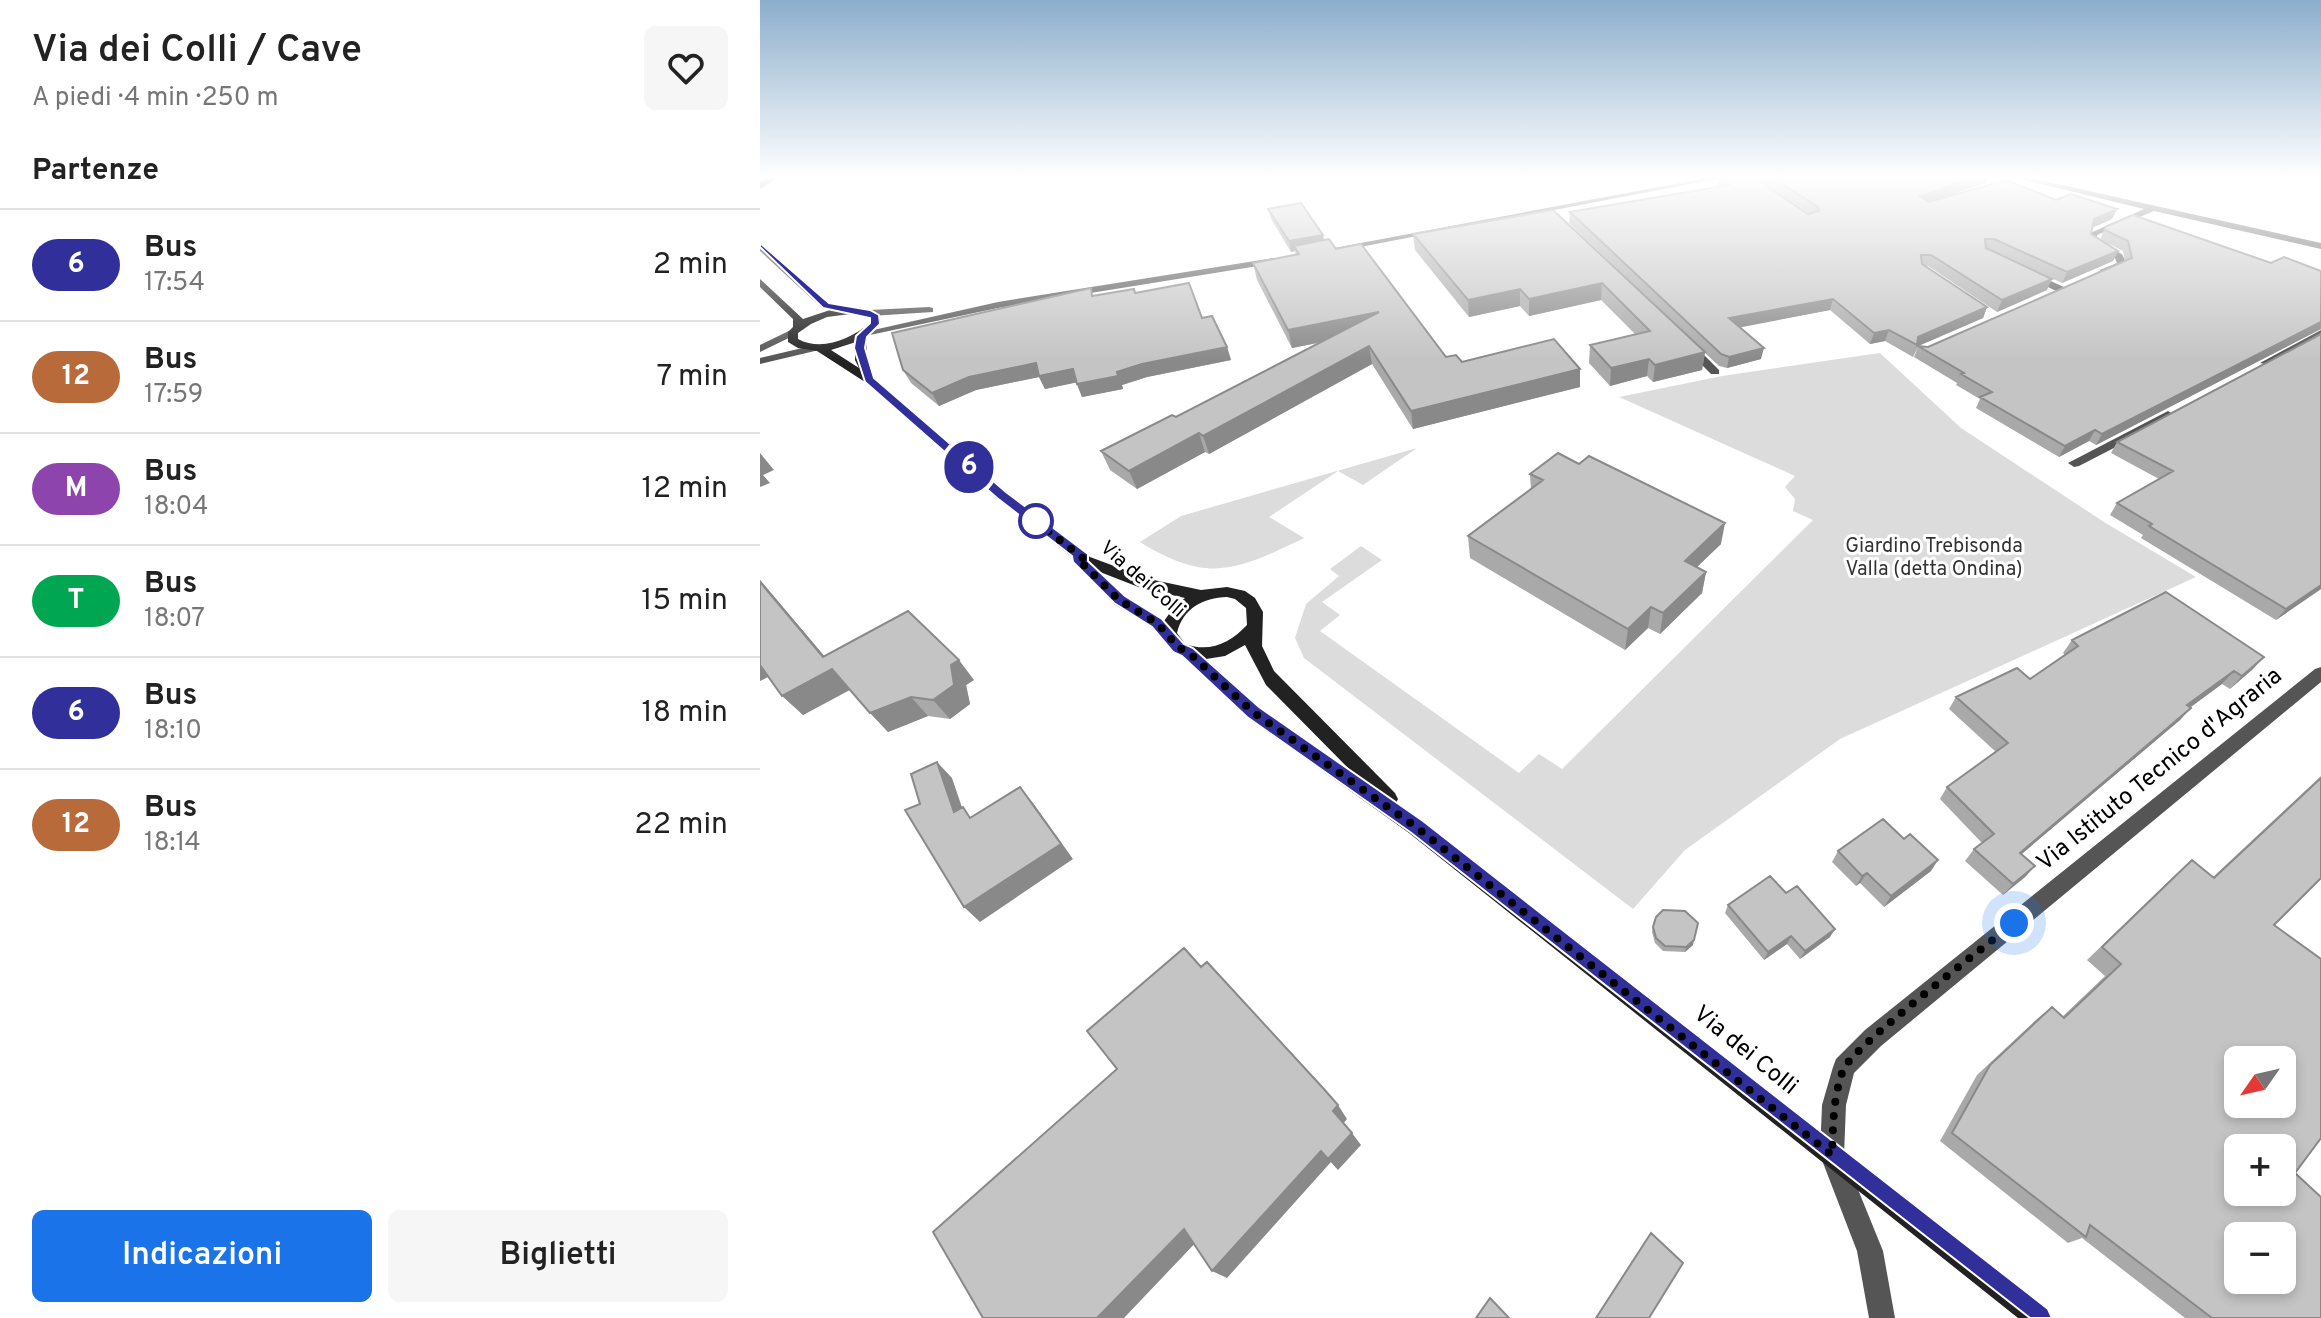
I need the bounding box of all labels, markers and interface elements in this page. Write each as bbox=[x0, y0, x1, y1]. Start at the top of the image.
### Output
button: heart bbox=[644, 26, 728, 110]
text: Via dei Colli / Cave bbox=[32, 27, 362, 76]
text: A piedi · 4 min · 250 m bbox=[32, 82, 278, 115]
text: Partenze bbox=[32, 153, 159, 190]
text: Bus bbox=[144, 230, 197, 267]
text: 6 bbox=[67, 247, 85, 283]
text: 2 min bbox=[653, 247, 728, 284]
text: 17:54 bbox=[144, 267, 205, 300]
text: Bus bbox=[144, 342, 197, 379]
text: 12 bbox=[62, 359, 90, 395]
text: 7 min bbox=[657, 359, 728, 396]
text: 17:59 bbox=[144, 379, 203, 412]
line badge: 6 bbox=[943, 441, 995, 493]
text: 6 bbox=[960, 449, 978, 485]
text: Bus bbox=[144, 454, 197, 491]
text: M bbox=[65, 471, 87, 507]
text: 12 min bbox=[641, 471, 728, 508]
text: 18:04 bbox=[144, 491, 208, 524]
unlabelled marker bbox=[1019, 504, 1053, 538]
park label: Giardino Trebisonda Valla (detta Ondina) bbox=[1845, 534, 2023, 583]
street label: Via dei Colli bbox=[1094, 536, 1190, 624]
text: Bus bbox=[144, 566, 197, 603]
text: T bbox=[68, 583, 84, 619]
text: 15 min bbox=[641, 583, 728, 620]
text: 18:07 bbox=[144, 603, 205, 636]
street label: Via Istituto Tecnico d'Agraria bbox=[2031, 662, 2289, 878]
text: Bus bbox=[144, 678, 197, 715]
text: 6 bbox=[67, 695, 85, 731]
text: 18 min bbox=[642, 695, 728, 732]
text: 18:10 bbox=[144, 715, 202, 748]
text: Bus bbox=[144, 790, 197, 827]
text: 12 bbox=[62, 807, 90, 843]
text: 22 min bbox=[634, 807, 728, 844]
text: 18:14 bbox=[144, 827, 201, 860]
your location bbox=[1994, 903, 2034, 943]
street label: Via dei Colli bbox=[1687, 1000, 1803, 1102]
north arrow bbox=[2224, 1046, 2296, 1118]
map controls bbox=[2224, 1046, 2296, 1294]
button: + bbox=[2224, 1134, 2296, 1206]
button: Indicazioni bbox=[32, 1210, 372, 1302]
button: Biglietti bbox=[388, 1210, 728, 1302]
button: − bbox=[2224, 1222, 2296, 1294]

